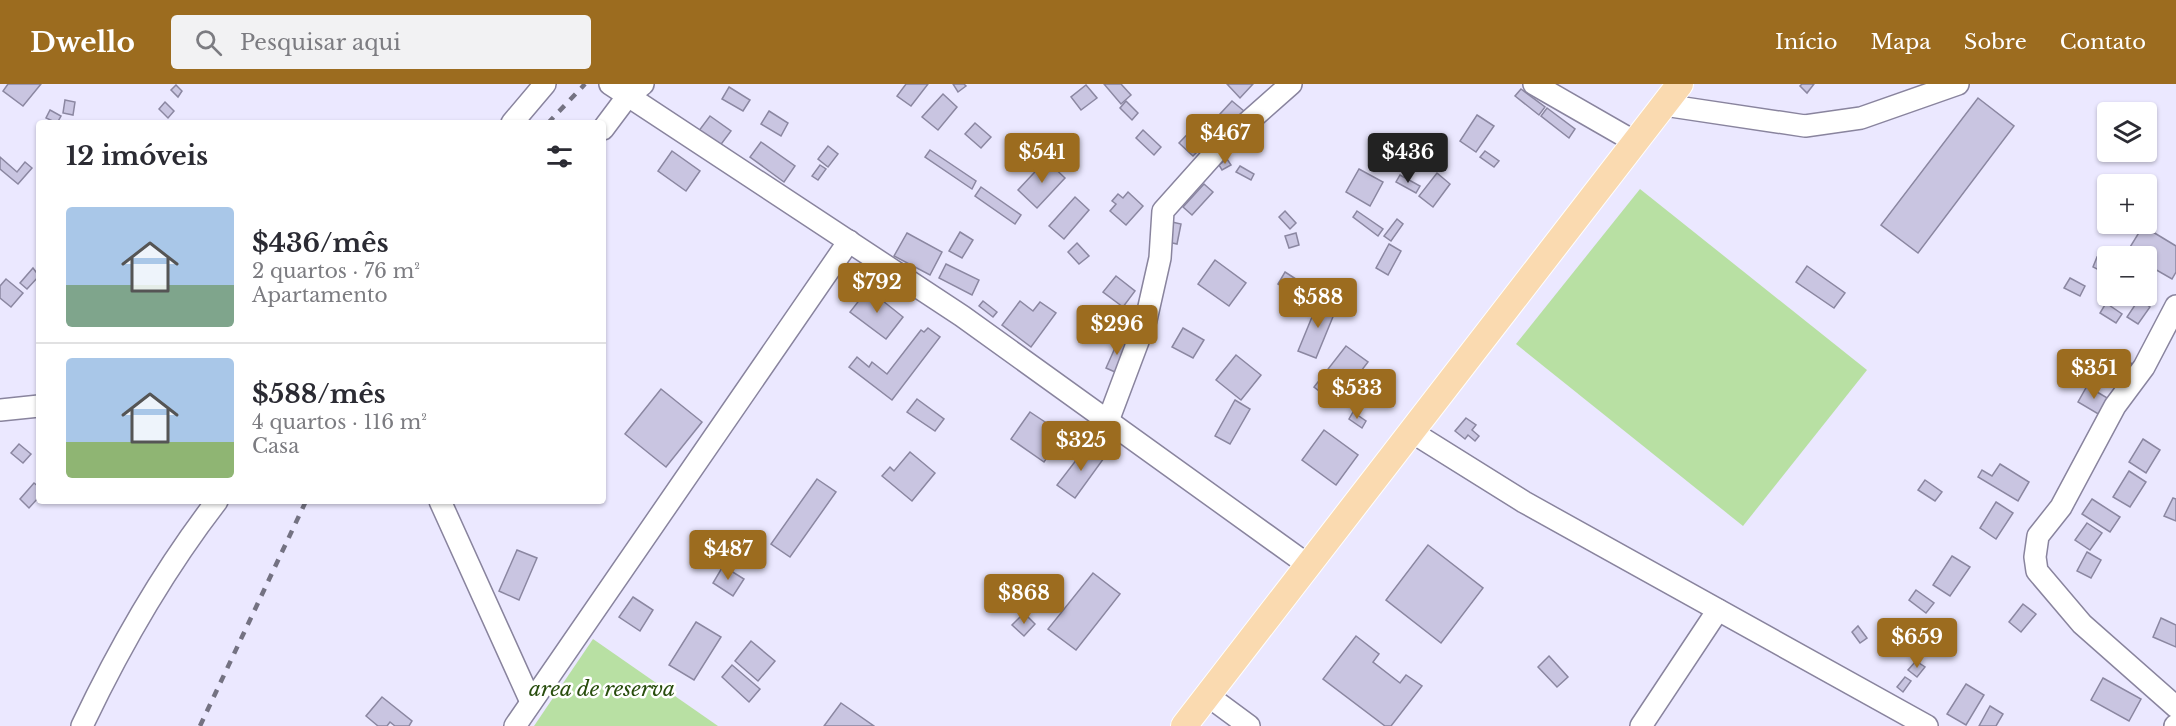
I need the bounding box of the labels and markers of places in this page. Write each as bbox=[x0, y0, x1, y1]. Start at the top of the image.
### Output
pin: $467 bbox=[1189, 114, 1261, 165]
pin: $541 bbox=[1006, 133, 1078, 184]
pin: $436 bbox=[1372, 133, 1444, 184]
pin: $792 bbox=[841, 263, 913, 314]
pin: $588 bbox=[1282, 278, 1354, 329]
pin: $296 bbox=[1081, 305, 1153, 356]
pin: $351 bbox=[2058, 349, 2130, 400]
pin: $533 bbox=[1321, 369, 1393, 420]
pin: $325 bbox=[1045, 421, 1117, 472]
pin: $487 bbox=[692, 530, 764, 581]
pin: $868 bbox=[988, 574, 1060, 625]
pin: $659 bbox=[1881, 618, 1953, 669]

